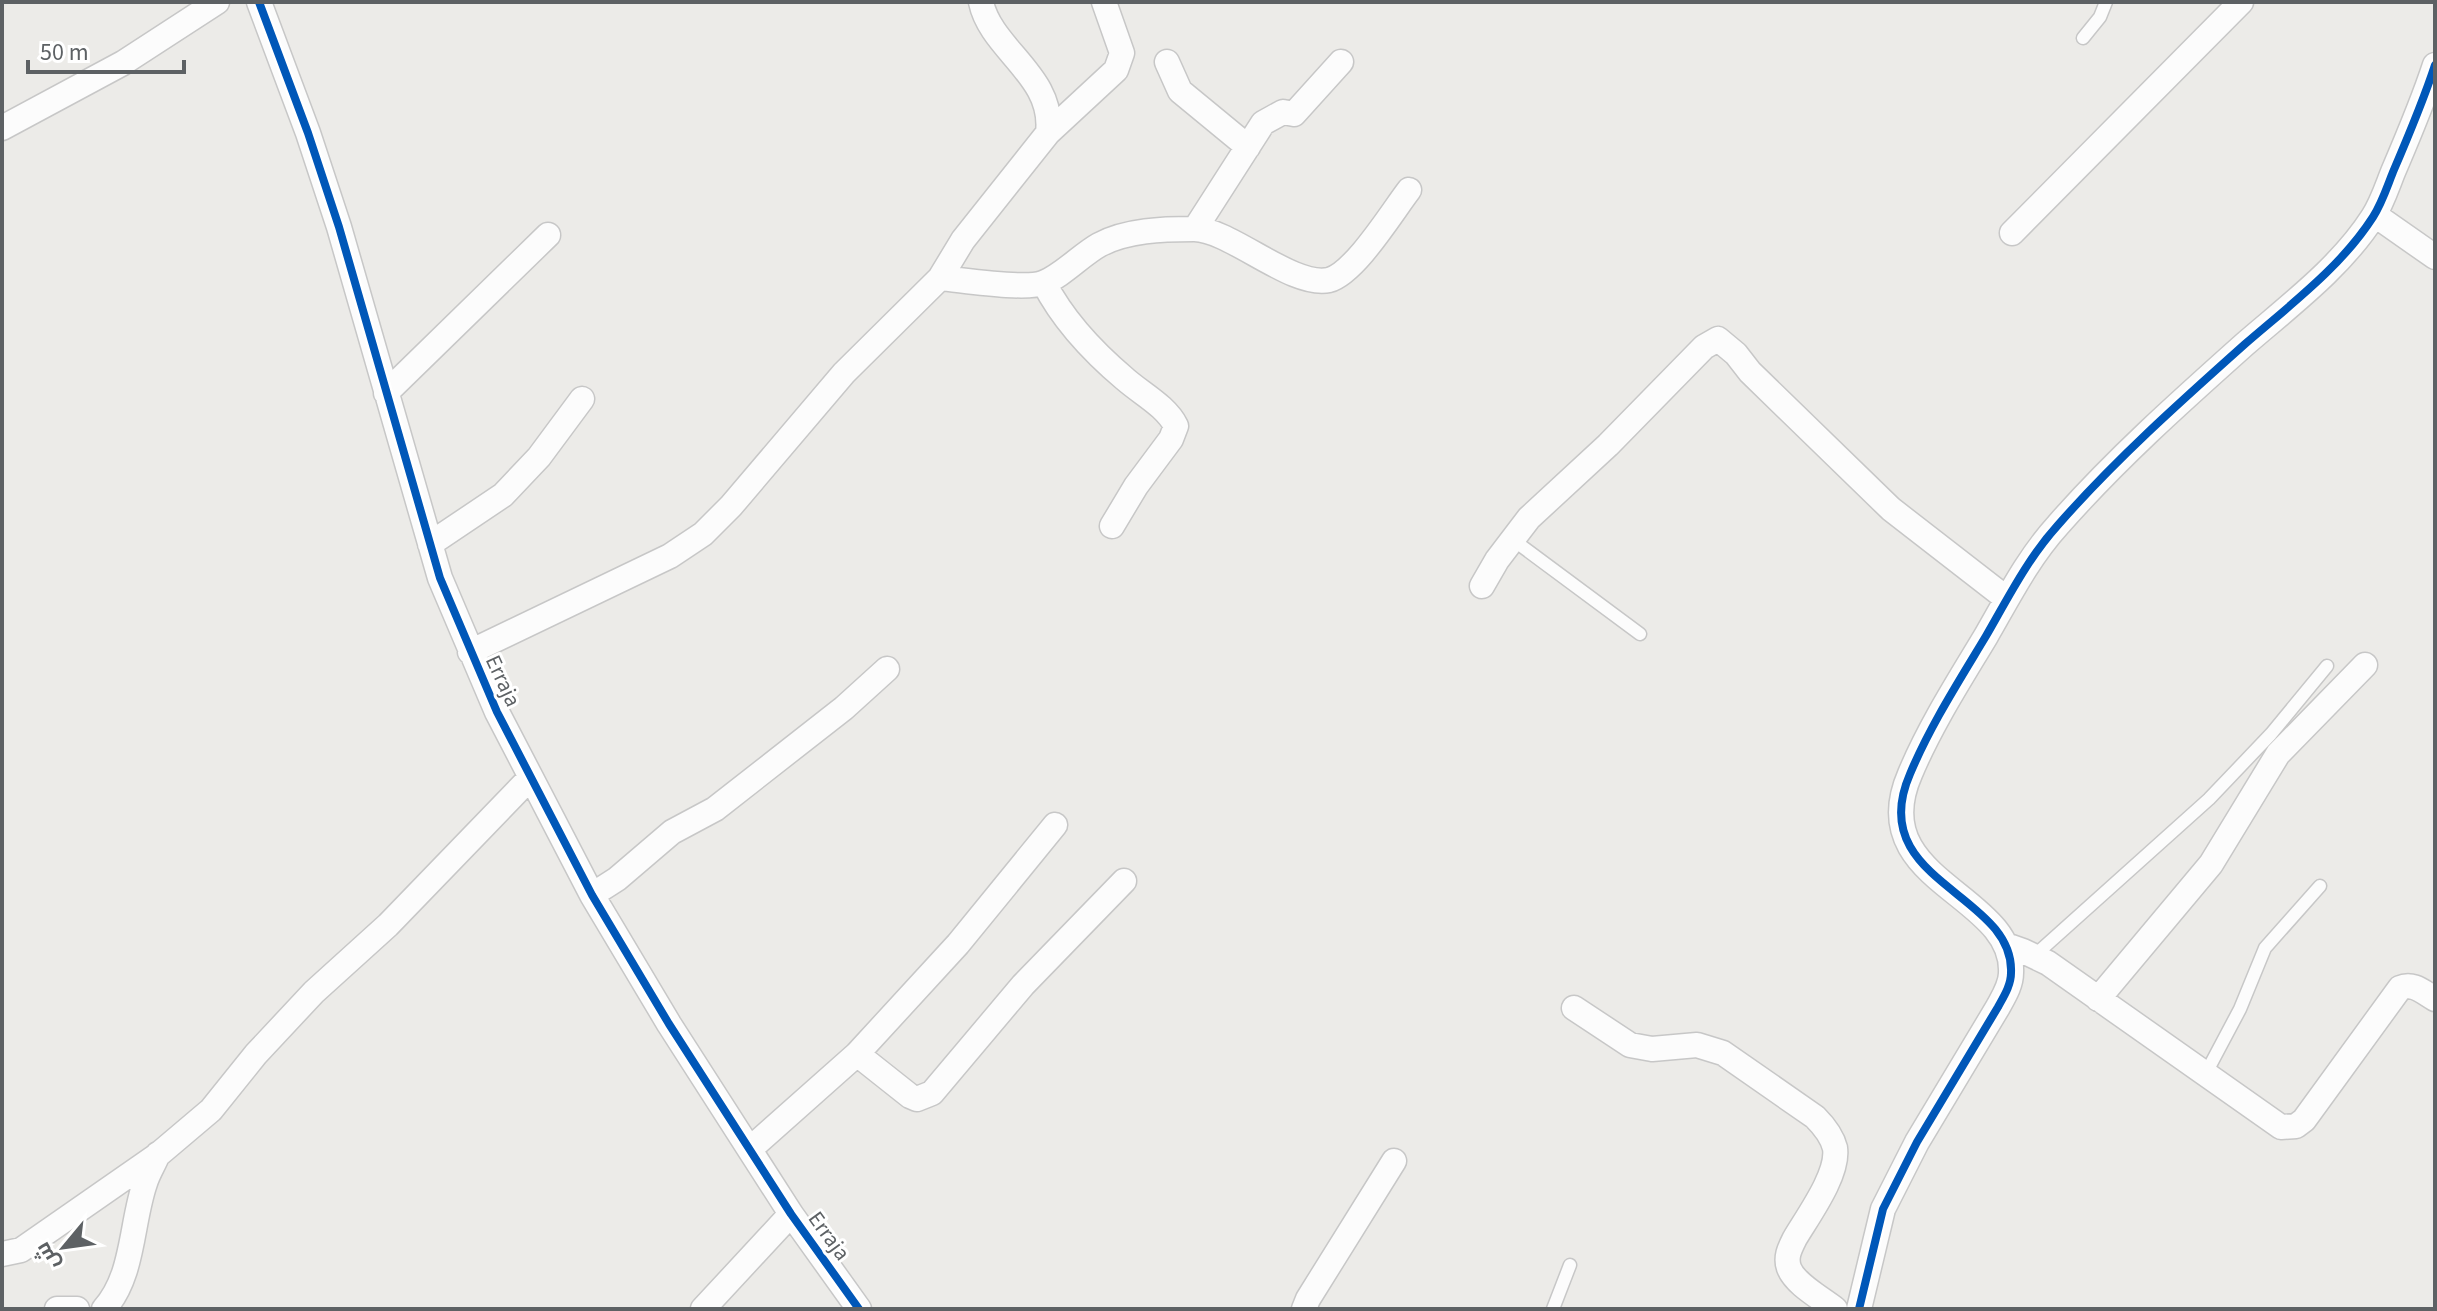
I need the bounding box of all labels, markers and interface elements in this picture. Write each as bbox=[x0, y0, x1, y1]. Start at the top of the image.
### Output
scale bar bbox=[28, 24, 184, 74]
text: 50 m bbox=[40, 35, 89, 70]
street label: Erraja bbox=[477, 650, 529, 712]
street label: Erraja bbox=[800, 1205, 858, 1267]
north arrow bbox=[24, 1207, 104, 1287]
text: ش bbox=[27, 1236, 68, 1276]

